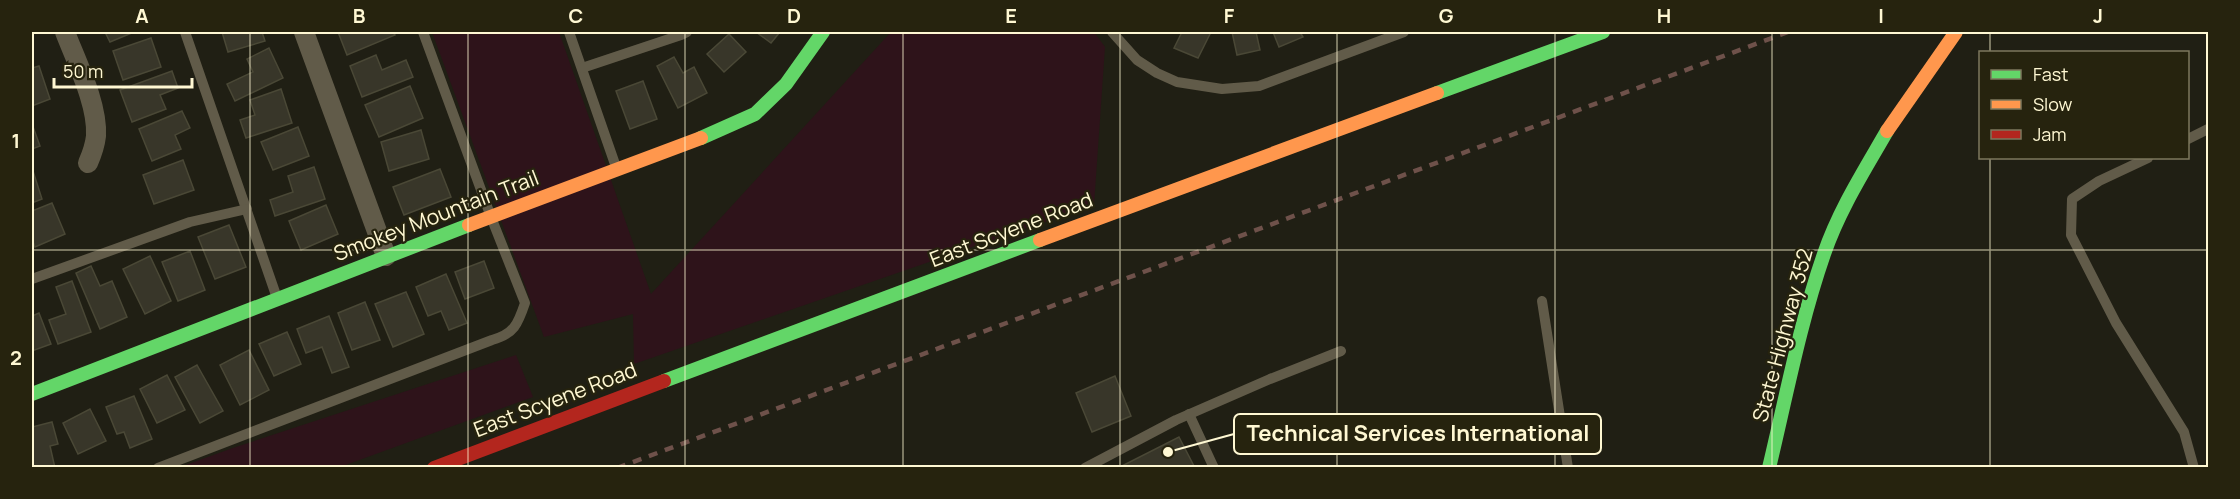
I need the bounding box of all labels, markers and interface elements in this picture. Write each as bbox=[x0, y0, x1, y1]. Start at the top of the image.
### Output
text: A bbox=[135, 2, 149, 29]
text: B bbox=[353, 2, 366, 29]
text: C bbox=[569, 2, 583, 29]
text: D bbox=[787, 2, 801, 29]
text: E bbox=[1005, 2, 1017, 29]
text: F bbox=[1224, 2, 1235, 29]
text: G bbox=[1439, 2, 1454, 29]
text: H bbox=[1657, 2, 1671, 29]
text: I bbox=[1878, 2, 1884, 29]
text: J bbox=[2093, 2, 2103, 29]
scale bar bbox=[54, 51, 192, 89]
legend bbox=[1979, 51, 2189, 159]
text: 50 m bbox=[63, 59, 103, 83]
text: Fast bbox=[2033, 62, 2068, 86]
text: Slow bbox=[2033, 92, 2073, 116]
text: Jam bbox=[2033, 122, 2067, 146]
text: 1 bbox=[12, 127, 20, 154]
street label: Smokey Mountain Trail bbox=[329, 163, 543, 267]
street label: East Scyene Road bbox=[925, 185, 1097, 273]
street label: State Highway 352 bbox=[1745, 245, 1819, 425]
text: 2 bbox=[10, 344, 22, 371]
street label: East Scyene Road bbox=[469, 355, 641, 443]
callout: Technical Services International bbox=[1234, 414, 1601, 454]
text: Technical Services International bbox=[1247, 418, 1589, 448]

